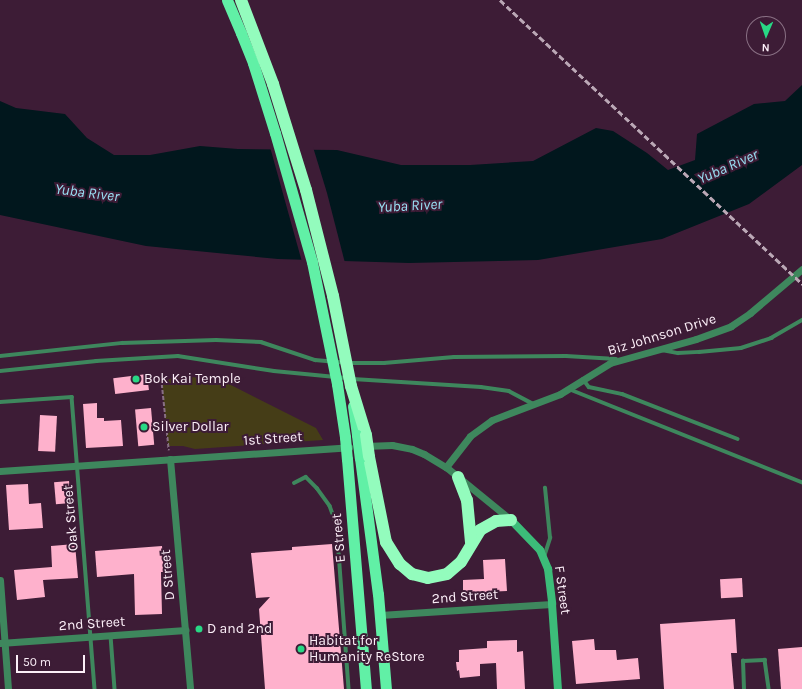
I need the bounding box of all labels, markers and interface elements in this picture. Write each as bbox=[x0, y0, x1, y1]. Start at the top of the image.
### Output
north arrow bbox=[746, 16, 786, 56]
text: N bbox=[761, 41, 770, 54]
water label: Yuba River bbox=[695, 146, 761, 188]
water label: Yuba River bbox=[54, 180, 120, 206]
water label: Yuba River bbox=[377, 195, 443, 217]
street label: Biz Johnson Drive bbox=[606, 311, 718, 359]
place label: Bok Kai Temple bbox=[144, 371, 241, 387]
marker: Bok Kai Temple bbox=[131, 374, 141, 384]
place label: Silver Dollar bbox=[152, 419, 229, 435]
marker: Silver Dollar bbox=[139, 422, 149, 432]
street label: 1st Street bbox=[243, 429, 303, 449]
street label: Oak Street bbox=[60, 484, 82, 552]
street label: E Street bbox=[328, 513, 350, 563]
street label: D Street bbox=[157, 549, 179, 601]
street label: F Street bbox=[550, 565, 574, 615]
street label: 2nd Street bbox=[431, 586, 499, 608]
street label: 2nd Street bbox=[58, 613, 126, 635]
place label: D and 2nd bbox=[207, 621, 272, 637]
marker: D and 2nd bbox=[194, 624, 204, 634]
place label: Habitat for Humanity ReStore bbox=[309, 633, 425, 666]
marker: Habitat for Humanity ReStore bbox=[296, 644, 306, 654]
scale bar bbox=[18, 647, 87, 673]
text: 50 m bbox=[23, 655, 51, 669]

